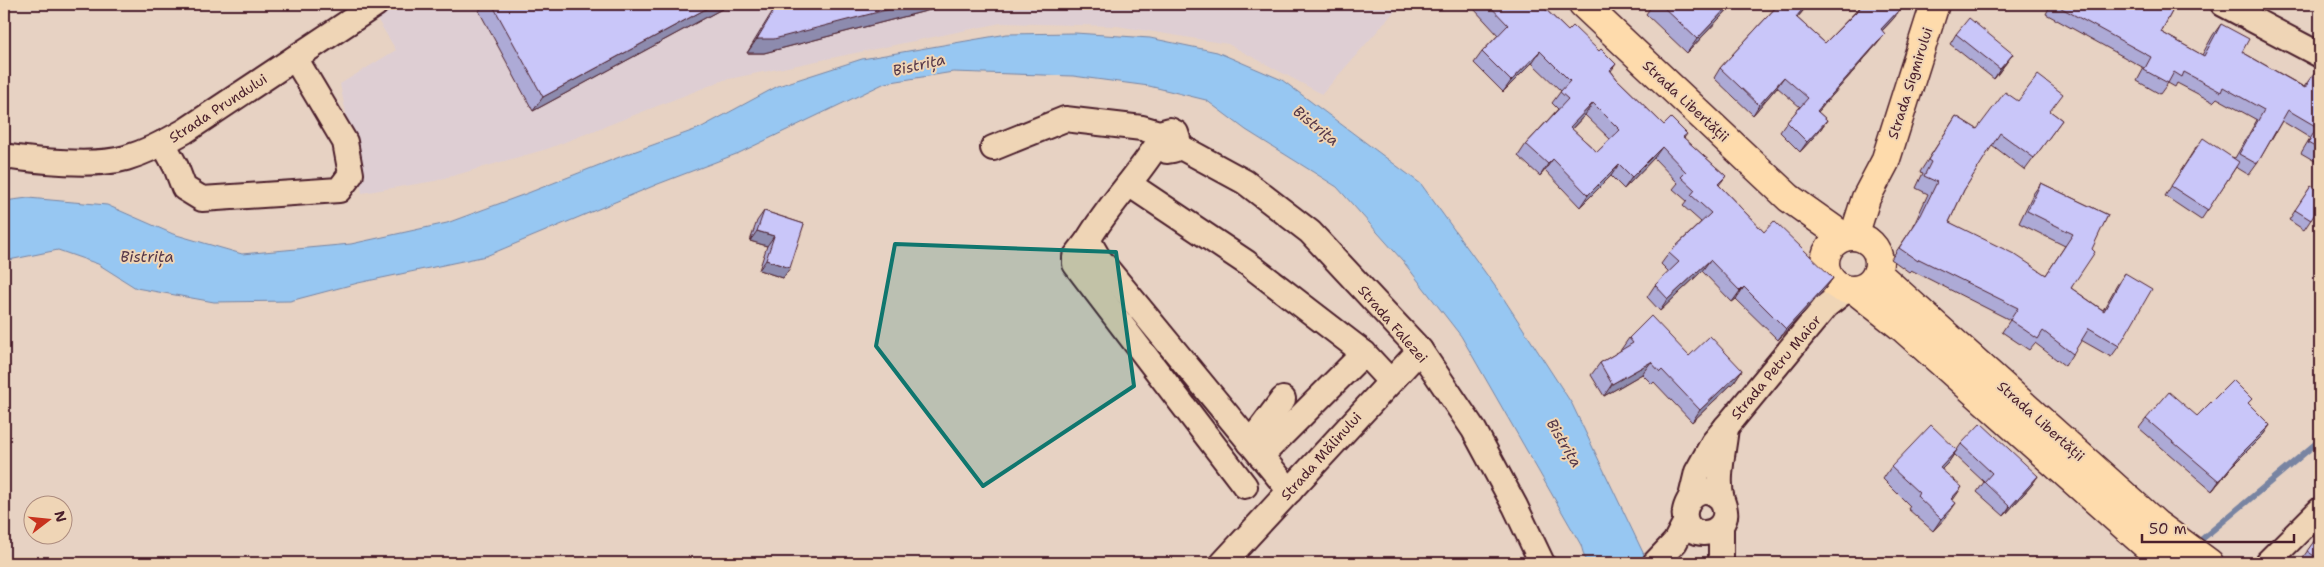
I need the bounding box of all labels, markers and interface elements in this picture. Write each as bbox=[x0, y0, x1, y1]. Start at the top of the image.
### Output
street label: Strada Sigmirului bbox=[1883, 25, 1937, 141]
water label: Bistrița bbox=[891, 49, 947, 82]
street label: Strada Libertății bbox=[1638, 56, 1733, 146]
street label: Strada Prundului bbox=[165, 69, 271, 147]
water label: Bistrița bbox=[1288, 101, 1343, 151]
water label: Bistrița bbox=[120, 247, 174, 268]
street label: Strada Falezei bbox=[1354, 281, 1432, 367]
street label: Strada Petru Maior bbox=[1727, 311, 1825, 423]
street label: Strada Libertății bbox=[1993, 377, 2088, 466]
street label: Strada Mălinului bbox=[1277, 408, 1365, 504]
water label: Bistrița bbox=[1541, 415, 1586, 472]
north arrow bbox=[22, 494, 72, 544]
text: N bbox=[50, 509, 71, 524]
scale bar bbox=[2142, 512, 2294, 544]
text: 50 m bbox=[2149, 519, 2187, 539]

